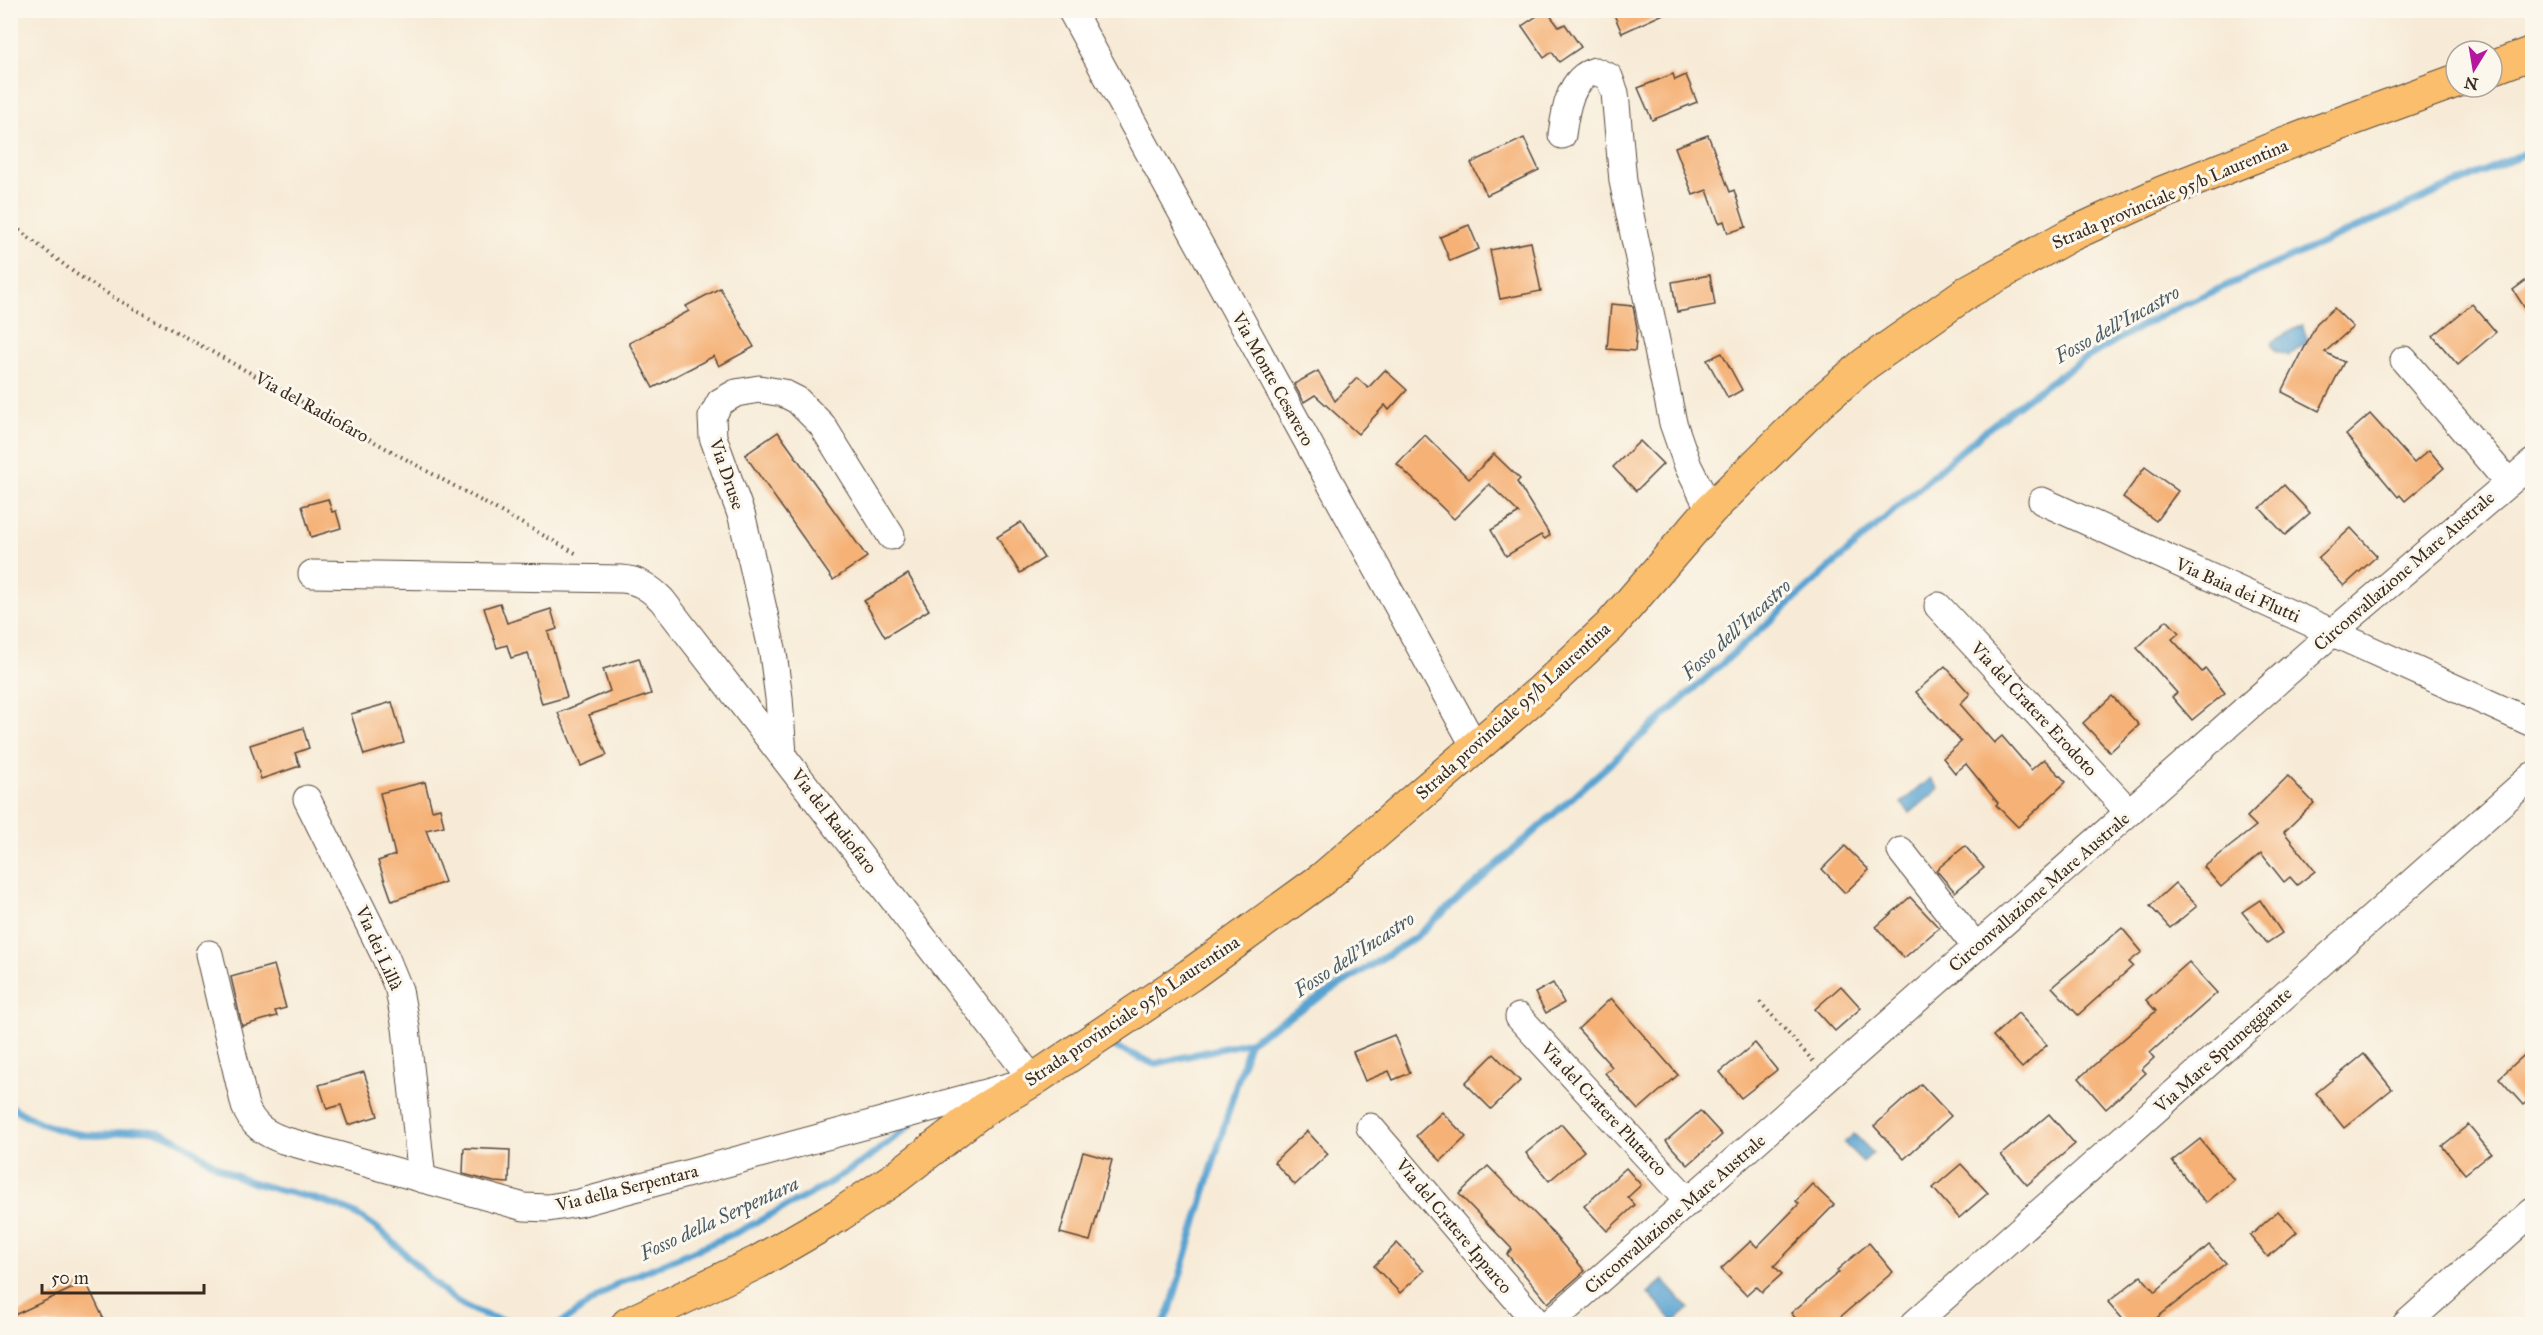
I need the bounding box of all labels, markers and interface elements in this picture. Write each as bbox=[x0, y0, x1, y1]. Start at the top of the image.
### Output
north arrow bbox=[2444, 39, 2504, 99]
text: N bbox=[2462, 73, 2480, 94]
street label: Strada provinciale 95/b Laurentina bbox=[2049, 134, 2292, 254]
water label: Fosso dell'Incastro bbox=[2050, 280, 2184, 369]
street label: Via Monte Cesavero bbox=[1227, 307, 1319, 450]
street label: Via del Radiofaro bbox=[250, 366, 373, 447]
street label: Via Druse bbox=[704, 435, 749, 512]
street label: Circonvallazione Mare Australe bbox=[2309, 486, 2499, 656]
street label: Via Baia dei Flutti bbox=[2171, 552, 2304, 627]
water label: Fosso dell'Incastro bbox=[1676, 573, 1796, 685]
street label: Strada provinciale 95/b Laurentina bbox=[1411, 618, 1615, 804]
street label: Via del Cratere Erodoto bbox=[1965, 637, 2102, 781]
street label: Via del Radiofaro bbox=[786, 763, 882, 878]
street label: Circonvallazione Mare Australe bbox=[1944, 807, 2134, 977]
street label: Via dei Lillà bbox=[350, 902, 407, 994]
water label: Fosso dell'Incastro bbox=[1288, 906, 1419, 1002]
street label: Strada provinciale 95/b Laurentina bbox=[1020, 931, 1244, 1091]
street label: Via Mare Spumeggiante bbox=[2149, 982, 2297, 1119]
street label: Via del Cratere Plutarco bbox=[1536, 1037, 1672, 1180]
street label: Circonvallazione Mare Australe bbox=[1580, 1129, 1770, 1299]
street label: Via del Cratere Ipparco bbox=[1391, 1153, 1517, 1298]
street label: Via della Serpentara bbox=[553, 1160, 701, 1217]
water label: Fosso della Serpentara bbox=[635, 1171, 803, 1267]
scale bar bbox=[42, 1257, 204, 1295]
text: 50 m bbox=[51, 1267, 89, 1289]

